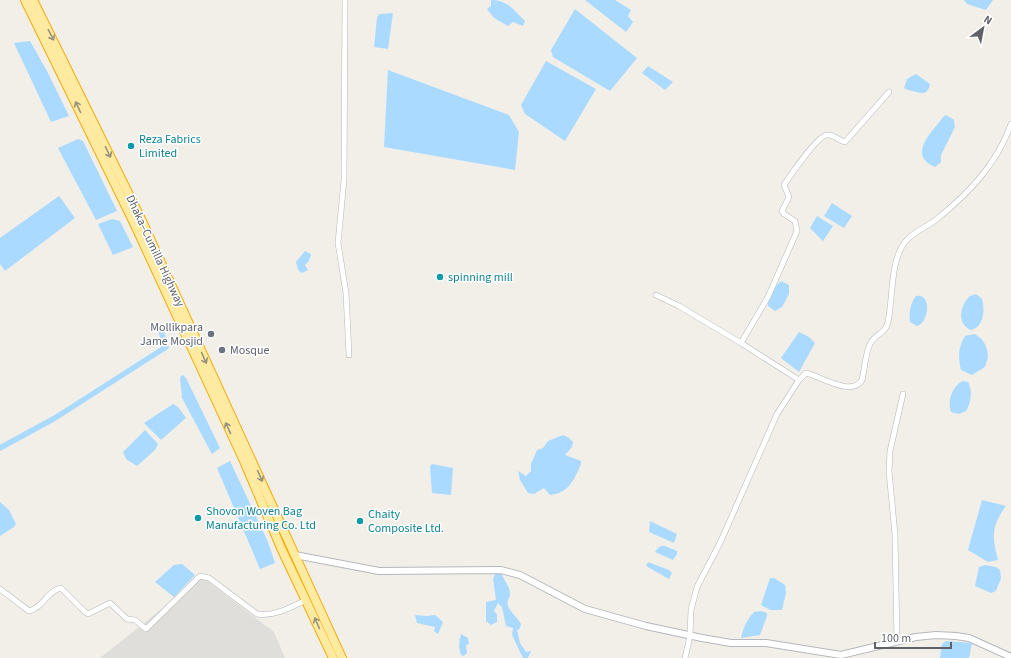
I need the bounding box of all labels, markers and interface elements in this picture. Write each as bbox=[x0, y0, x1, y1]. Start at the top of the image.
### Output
north arrow bbox=[963, 8, 1003, 48]
text: N bbox=[981, 12, 995, 28]
one-way arrow bbox=[48, 28, 55, 40]
one-way arrow bbox=[74, 101, 81, 113]
place label: Reza Fabrics Limited bbox=[139, 131, 201, 162]
marker: Reza Fabrics Limited bbox=[126, 141, 136, 151]
one-way arrow bbox=[105, 145, 112, 157]
street label: Dhaka–Cumilla Highway bbox=[122, 192, 189, 310]
place label: spinning mill bbox=[448, 269, 513, 286]
marker: spinning mill bbox=[435, 272, 445, 282]
place label: Mollikpara Jame Mosjid bbox=[140, 319, 203, 350]
marker: Mollikpara Jame Mosjid bbox=[206, 329, 216, 339]
place label: Mosque bbox=[230, 342, 269, 359]
marker: Mosque bbox=[217, 345, 227, 355]
one-way arrow bbox=[201, 352, 208, 364]
one-way arrow bbox=[224, 422, 231, 434]
one-way arrow bbox=[256, 469, 264, 481]
place label: Shovon Woven Bag Manufacturing Co. Ltd bbox=[206, 503, 316, 534]
place label: Chaity Composite Ltd. bbox=[368, 506, 444, 537]
marker: Shovon Woven Bag Manufacturing Co. Ltd bbox=[193, 513, 203, 523]
marker: Chaity Composite Ltd. bbox=[355, 516, 365, 526]
one-way arrow bbox=[312, 617, 320, 629]
scale bar bbox=[875, 624, 951, 650]
text: 100 m bbox=[881, 630, 911, 647]

